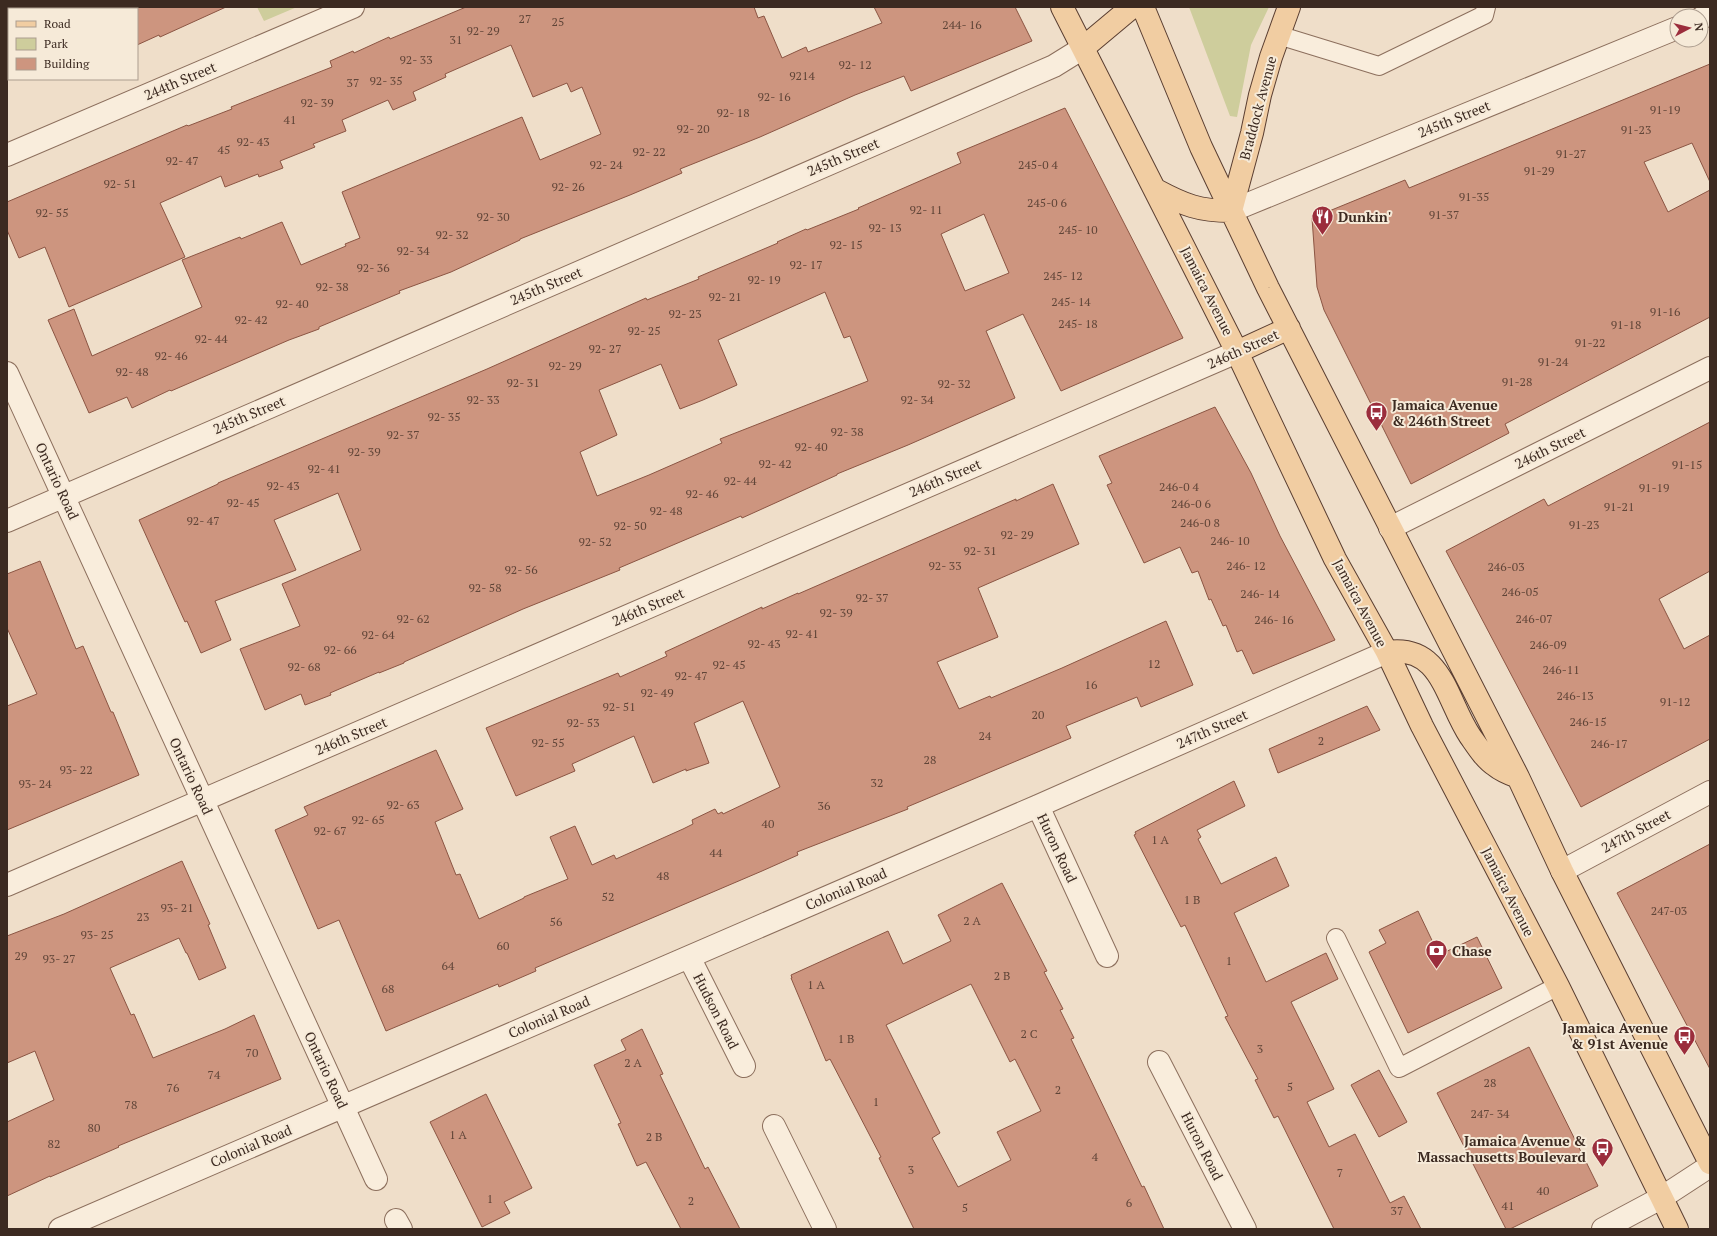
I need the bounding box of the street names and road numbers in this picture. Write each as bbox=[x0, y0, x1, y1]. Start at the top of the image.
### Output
street label: Braddock Avenue bbox=[1234, 54, 1281, 162]
street label: 244th Street bbox=[141, 57, 219, 104]
street label: 245th Street bbox=[1415, 95, 1494, 142]
street label: 245th Street bbox=[804, 133, 882, 180]
street label: Jamaica Avenue bbox=[1177, 243, 1238, 339]
street label: 245th Street bbox=[507, 262, 585, 309]
street label: 246th Street bbox=[1204, 324, 1282, 373]
street label: 245th Street bbox=[210, 391, 288, 438]
street label: 246th Street bbox=[1511, 422, 1589, 473]
street label: Ontario Road bbox=[31, 439, 84, 523]
street label: 246th Street bbox=[906, 454, 984, 501]
street label: Jamaica Avenue bbox=[1329, 555, 1392, 650]
street label: 246th Street bbox=[609, 583, 687, 630]
street label: 247th Street bbox=[1173, 704, 1251, 753]
street label: 246th Street bbox=[312, 712, 390, 759]
street label: Ontario Road bbox=[165, 734, 218, 818]
street label: 247th Street bbox=[1598, 804, 1674, 857]
street label: Huron Road bbox=[1033, 810, 1082, 886]
street label: Jamaica Avenue bbox=[1478, 844, 1539, 940]
street label: Colonial Road bbox=[802, 863, 890, 914]
street label: Hudson Road bbox=[689, 970, 744, 1052]
street label: Colonial Road bbox=[505, 991, 593, 1042]
street label: Ontario Road bbox=[300, 1028, 353, 1112]
street label: Huron Road bbox=[1177, 1108, 1228, 1183]
street label: Colonial Road bbox=[207, 1120, 295, 1171]

